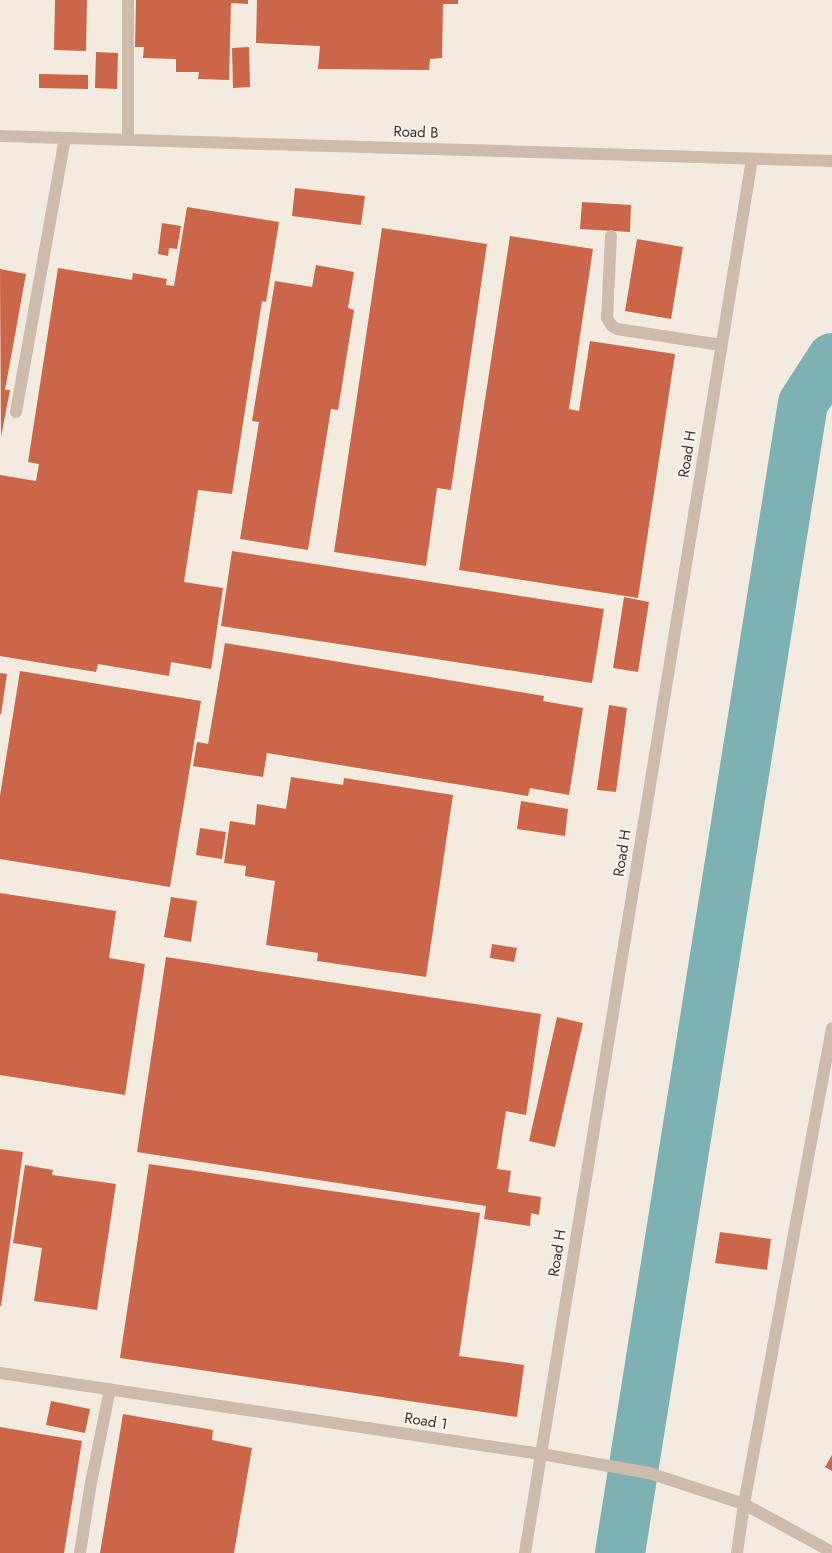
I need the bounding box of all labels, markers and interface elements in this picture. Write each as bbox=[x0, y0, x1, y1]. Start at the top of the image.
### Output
street label: Road B bbox=[393, 120, 439, 144]
street label: Road H bbox=[672, 429, 702, 479]
street label: Road H bbox=[607, 828, 637, 878]
street label: Road H bbox=[542, 1228, 572, 1278]
street label: Road 1 bbox=[403, 1407, 449, 1435]

